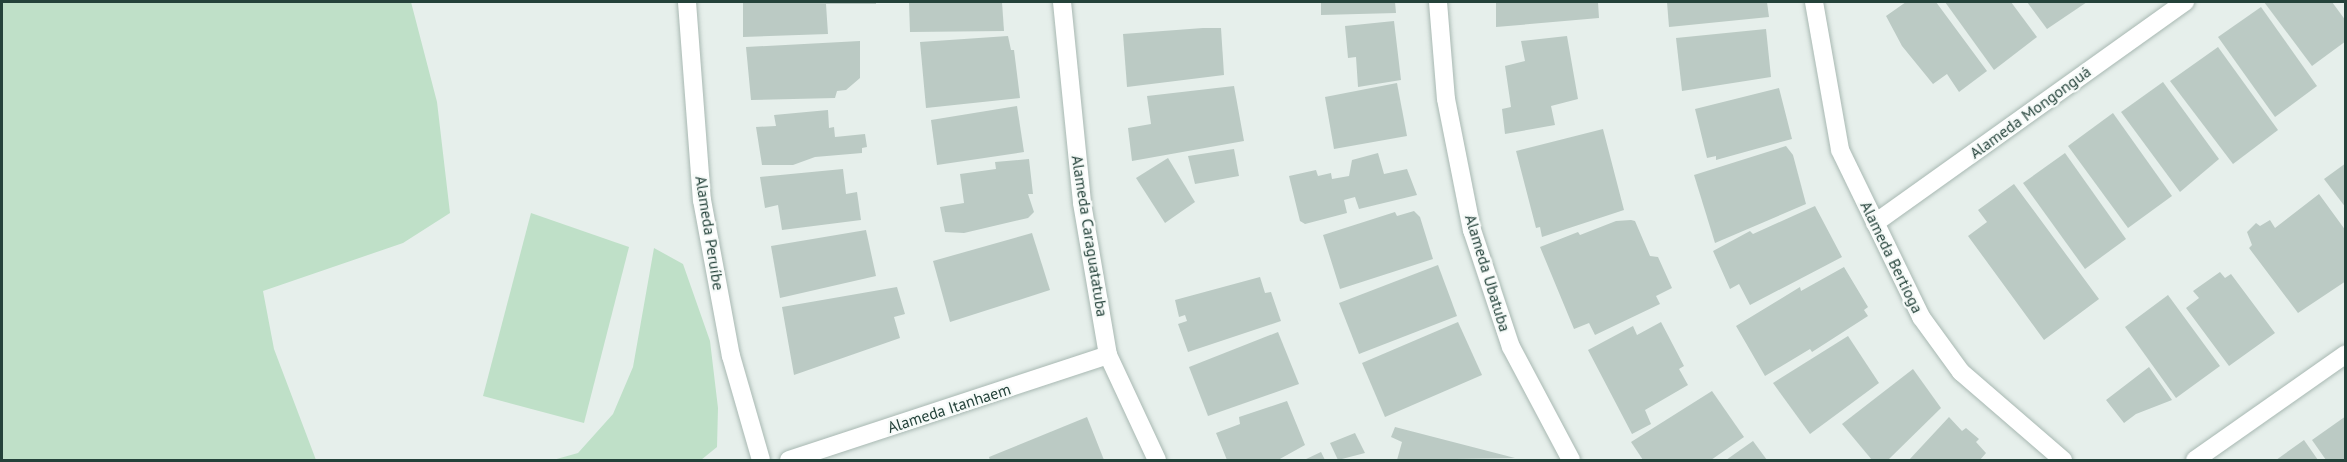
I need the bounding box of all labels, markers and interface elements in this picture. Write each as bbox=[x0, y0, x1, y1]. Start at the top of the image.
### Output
street label: Alameda Mongonguá bbox=[1966, 62, 2094, 162]
street label: Alameda Caraguatatuba bbox=[1068, 154, 1112, 318]
street label: Alameda Peruíbe bbox=[691, 174, 729, 292]
street label: Alameda Bertioga bbox=[1857, 198, 1927, 316]
street label: Alameda Ubatuba bbox=[1461, 212, 1515, 334]
street label: Alameda Itanhaem bbox=[885, 379, 1013, 437]

